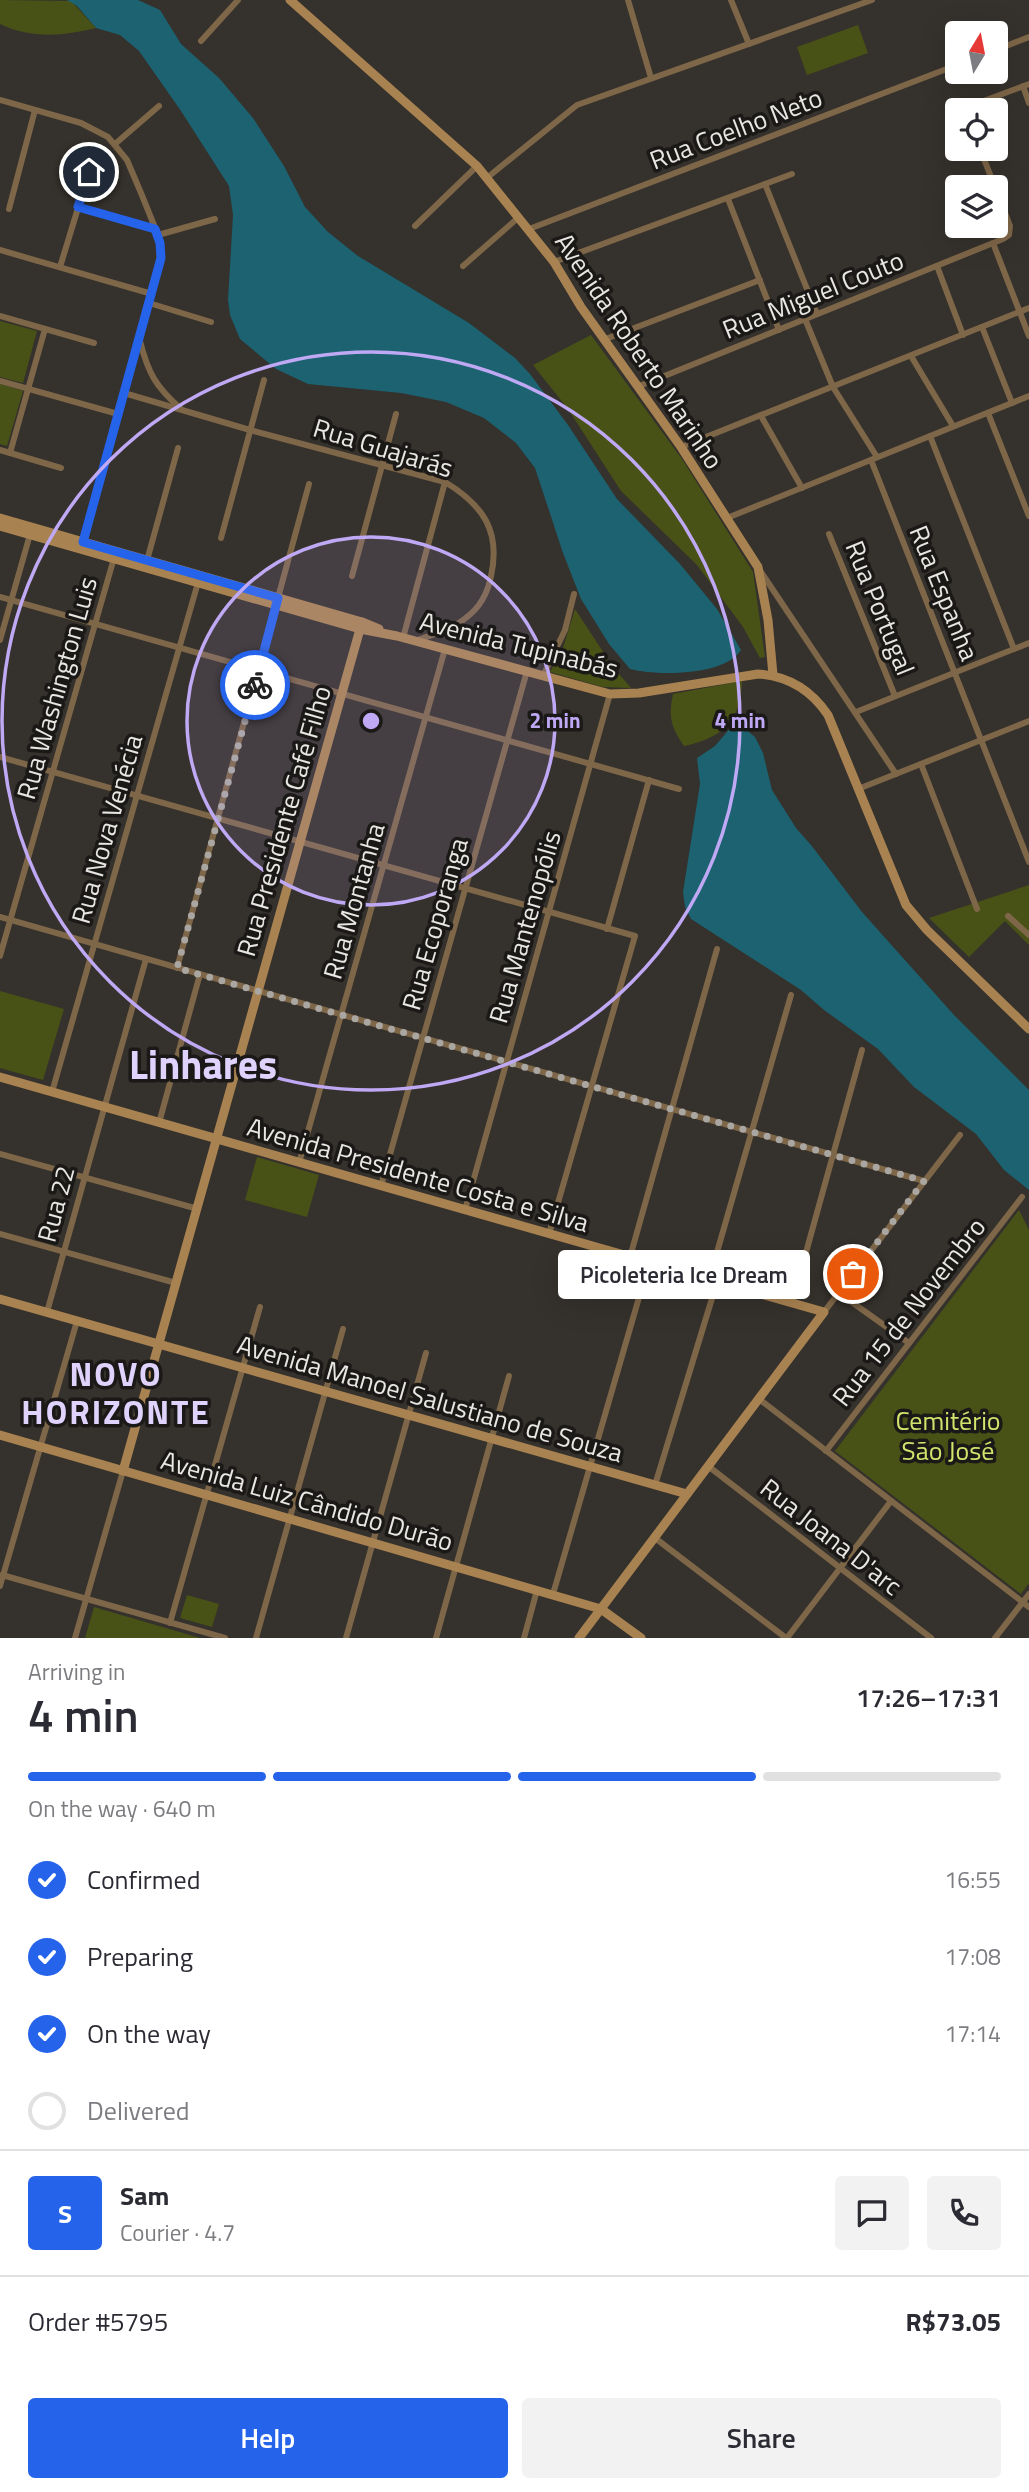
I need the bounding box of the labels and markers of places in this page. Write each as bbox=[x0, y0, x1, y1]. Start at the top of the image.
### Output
pin bbox=[59, 142, 119, 202]
centre of rings bbox=[359, 709, 383, 733]
pin bbox=[823, 1244, 883, 1304]
callout: Picoleteria Ice Dream bbox=[559, 1250, 811, 1298]

